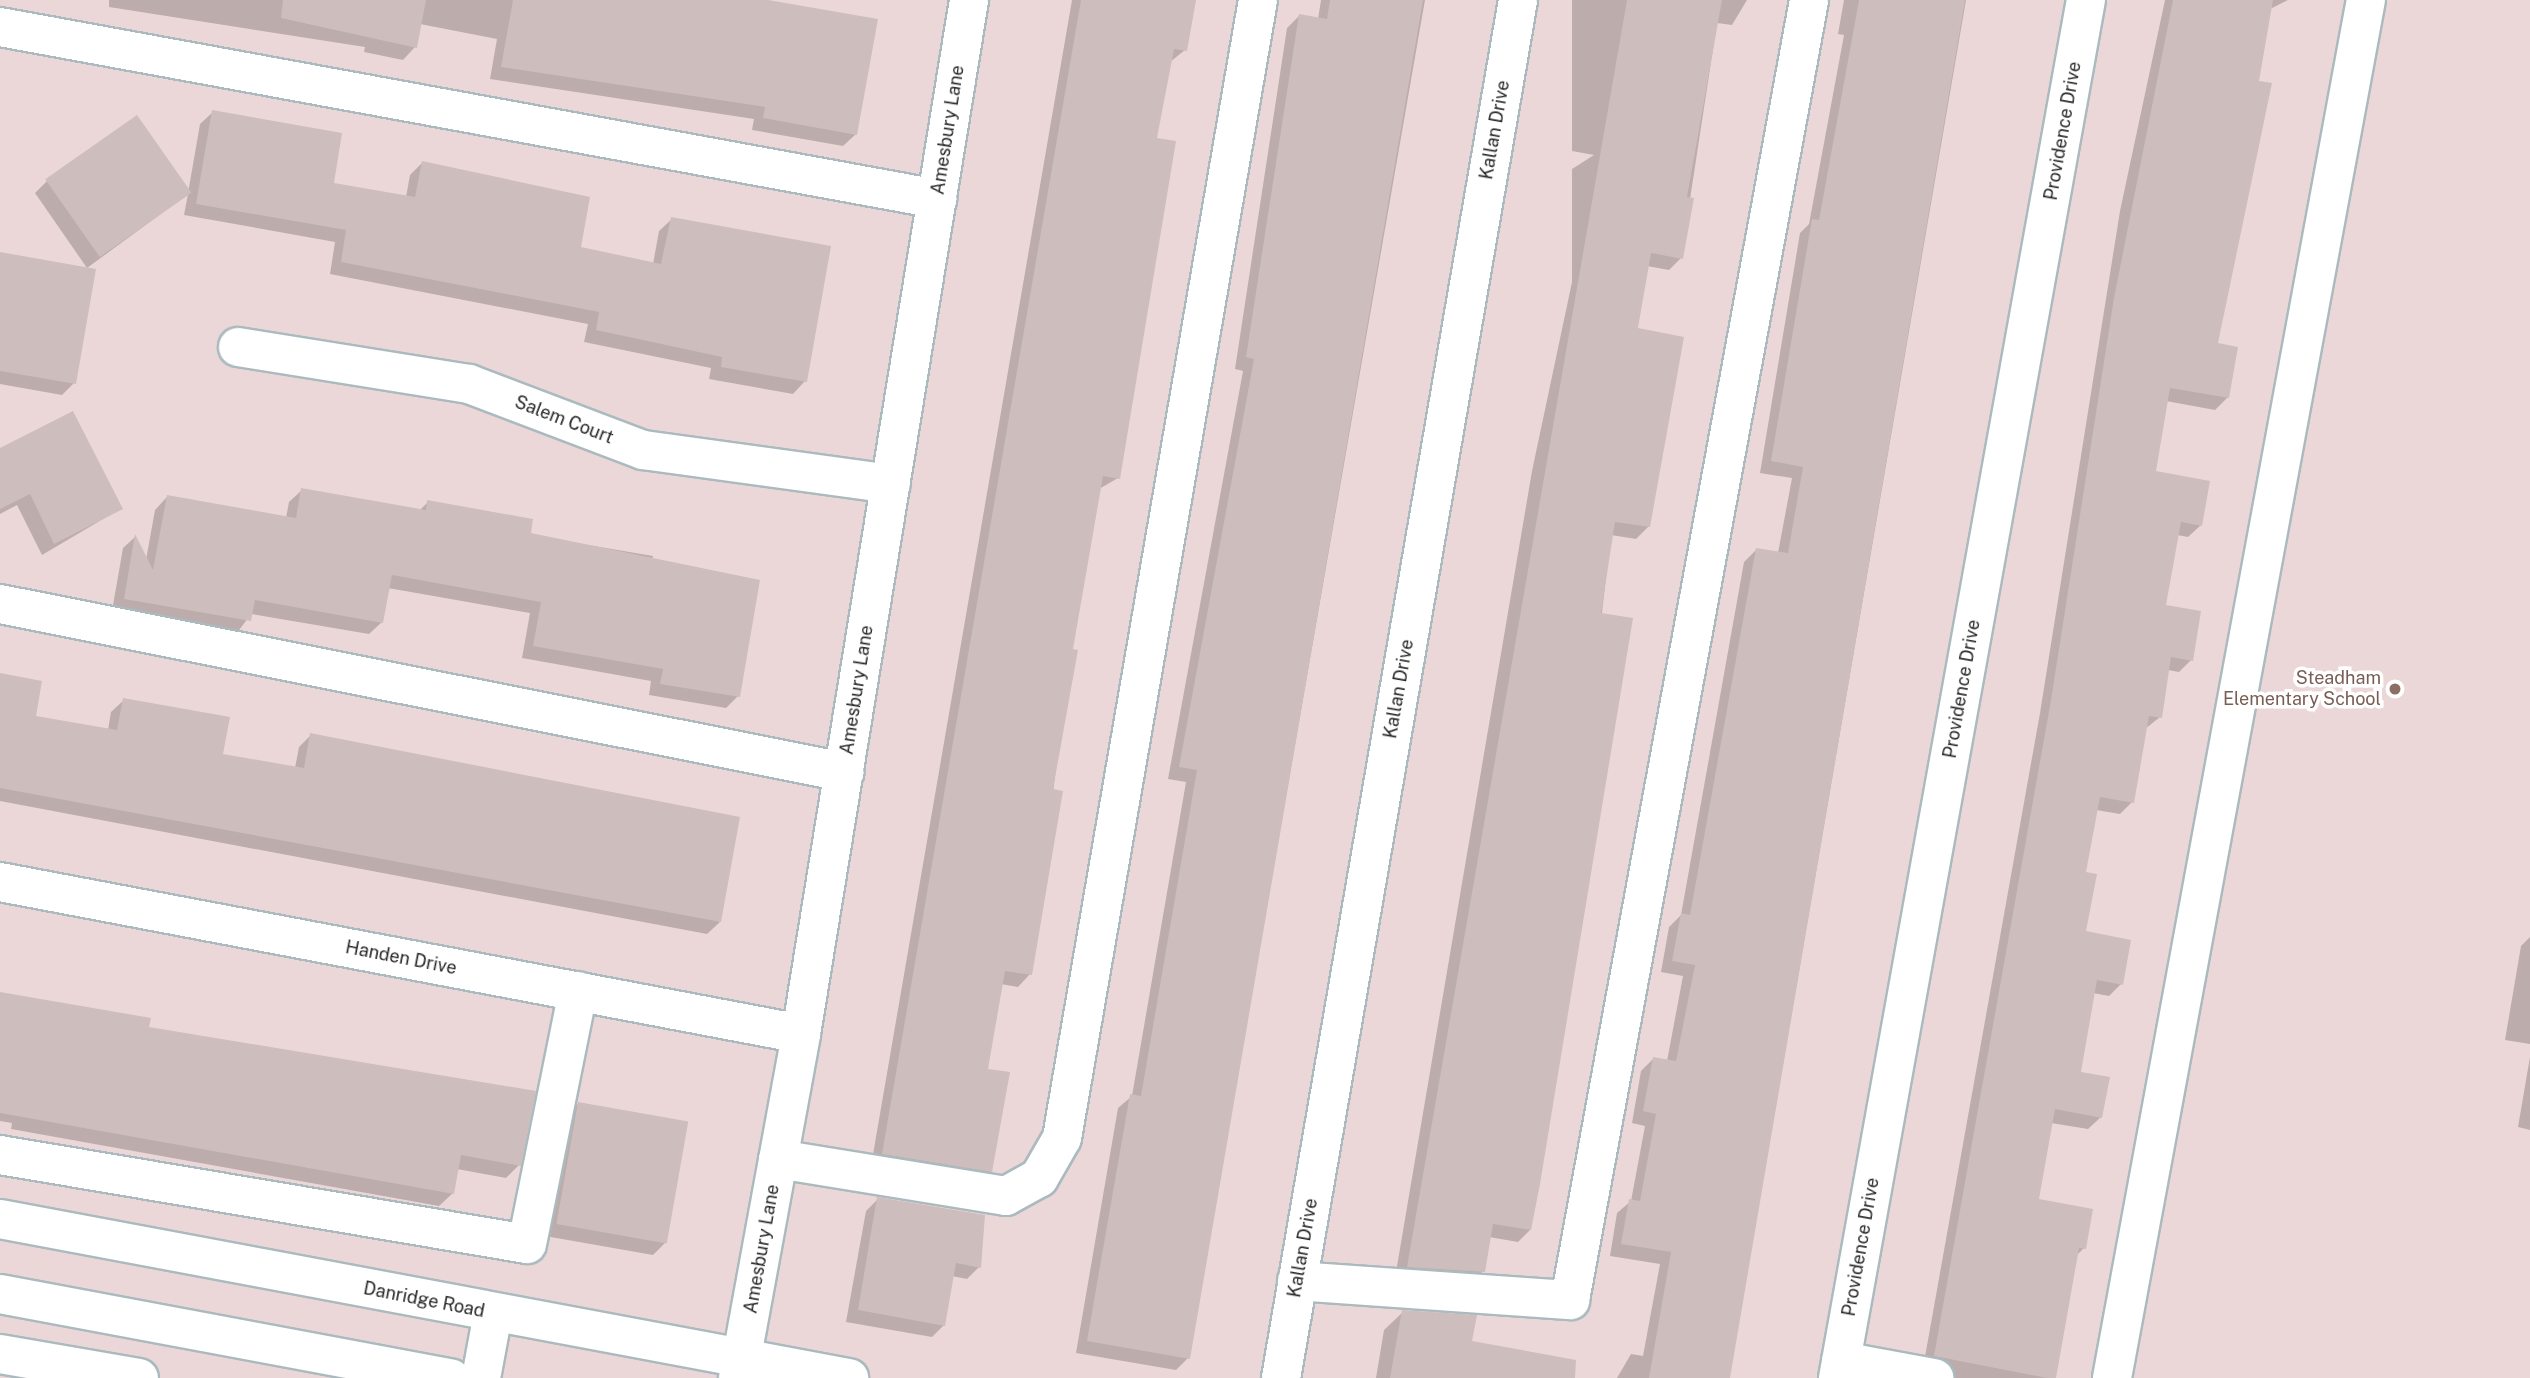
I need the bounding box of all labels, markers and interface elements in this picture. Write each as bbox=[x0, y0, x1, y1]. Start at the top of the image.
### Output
street label: Providence Drive bbox=[2040, 60, 2086, 202]
street label: Amesbury Lane bbox=[927, 64, 969, 196]
street label: Kallan Drive bbox=[1476, 79, 1514, 181]
street label: Salem Court bbox=[512, 391, 616, 449]
street label: Providence Drive bbox=[1939, 618, 1985, 760]
street label: Amesbury Lane bbox=[836, 624, 878, 756]
street label: Kallan Drive bbox=[1380, 638, 1418, 740]
place label: Steadham Elementary School bbox=[2223, 668, 2381, 710]
marker: Steadham Elementary School bbox=[2387, 681, 2403, 697]
street label: Handen Drive bbox=[344, 937, 458, 979]
street label: Providence Drive bbox=[1838, 1176, 1884, 1318]
street label: Amesbury Lane bbox=[740, 1183, 784, 1315]
street label: Kallan Drive bbox=[1284, 1197, 1322, 1299]
street label: Danridge Road bbox=[362, 1278, 486, 1322]

